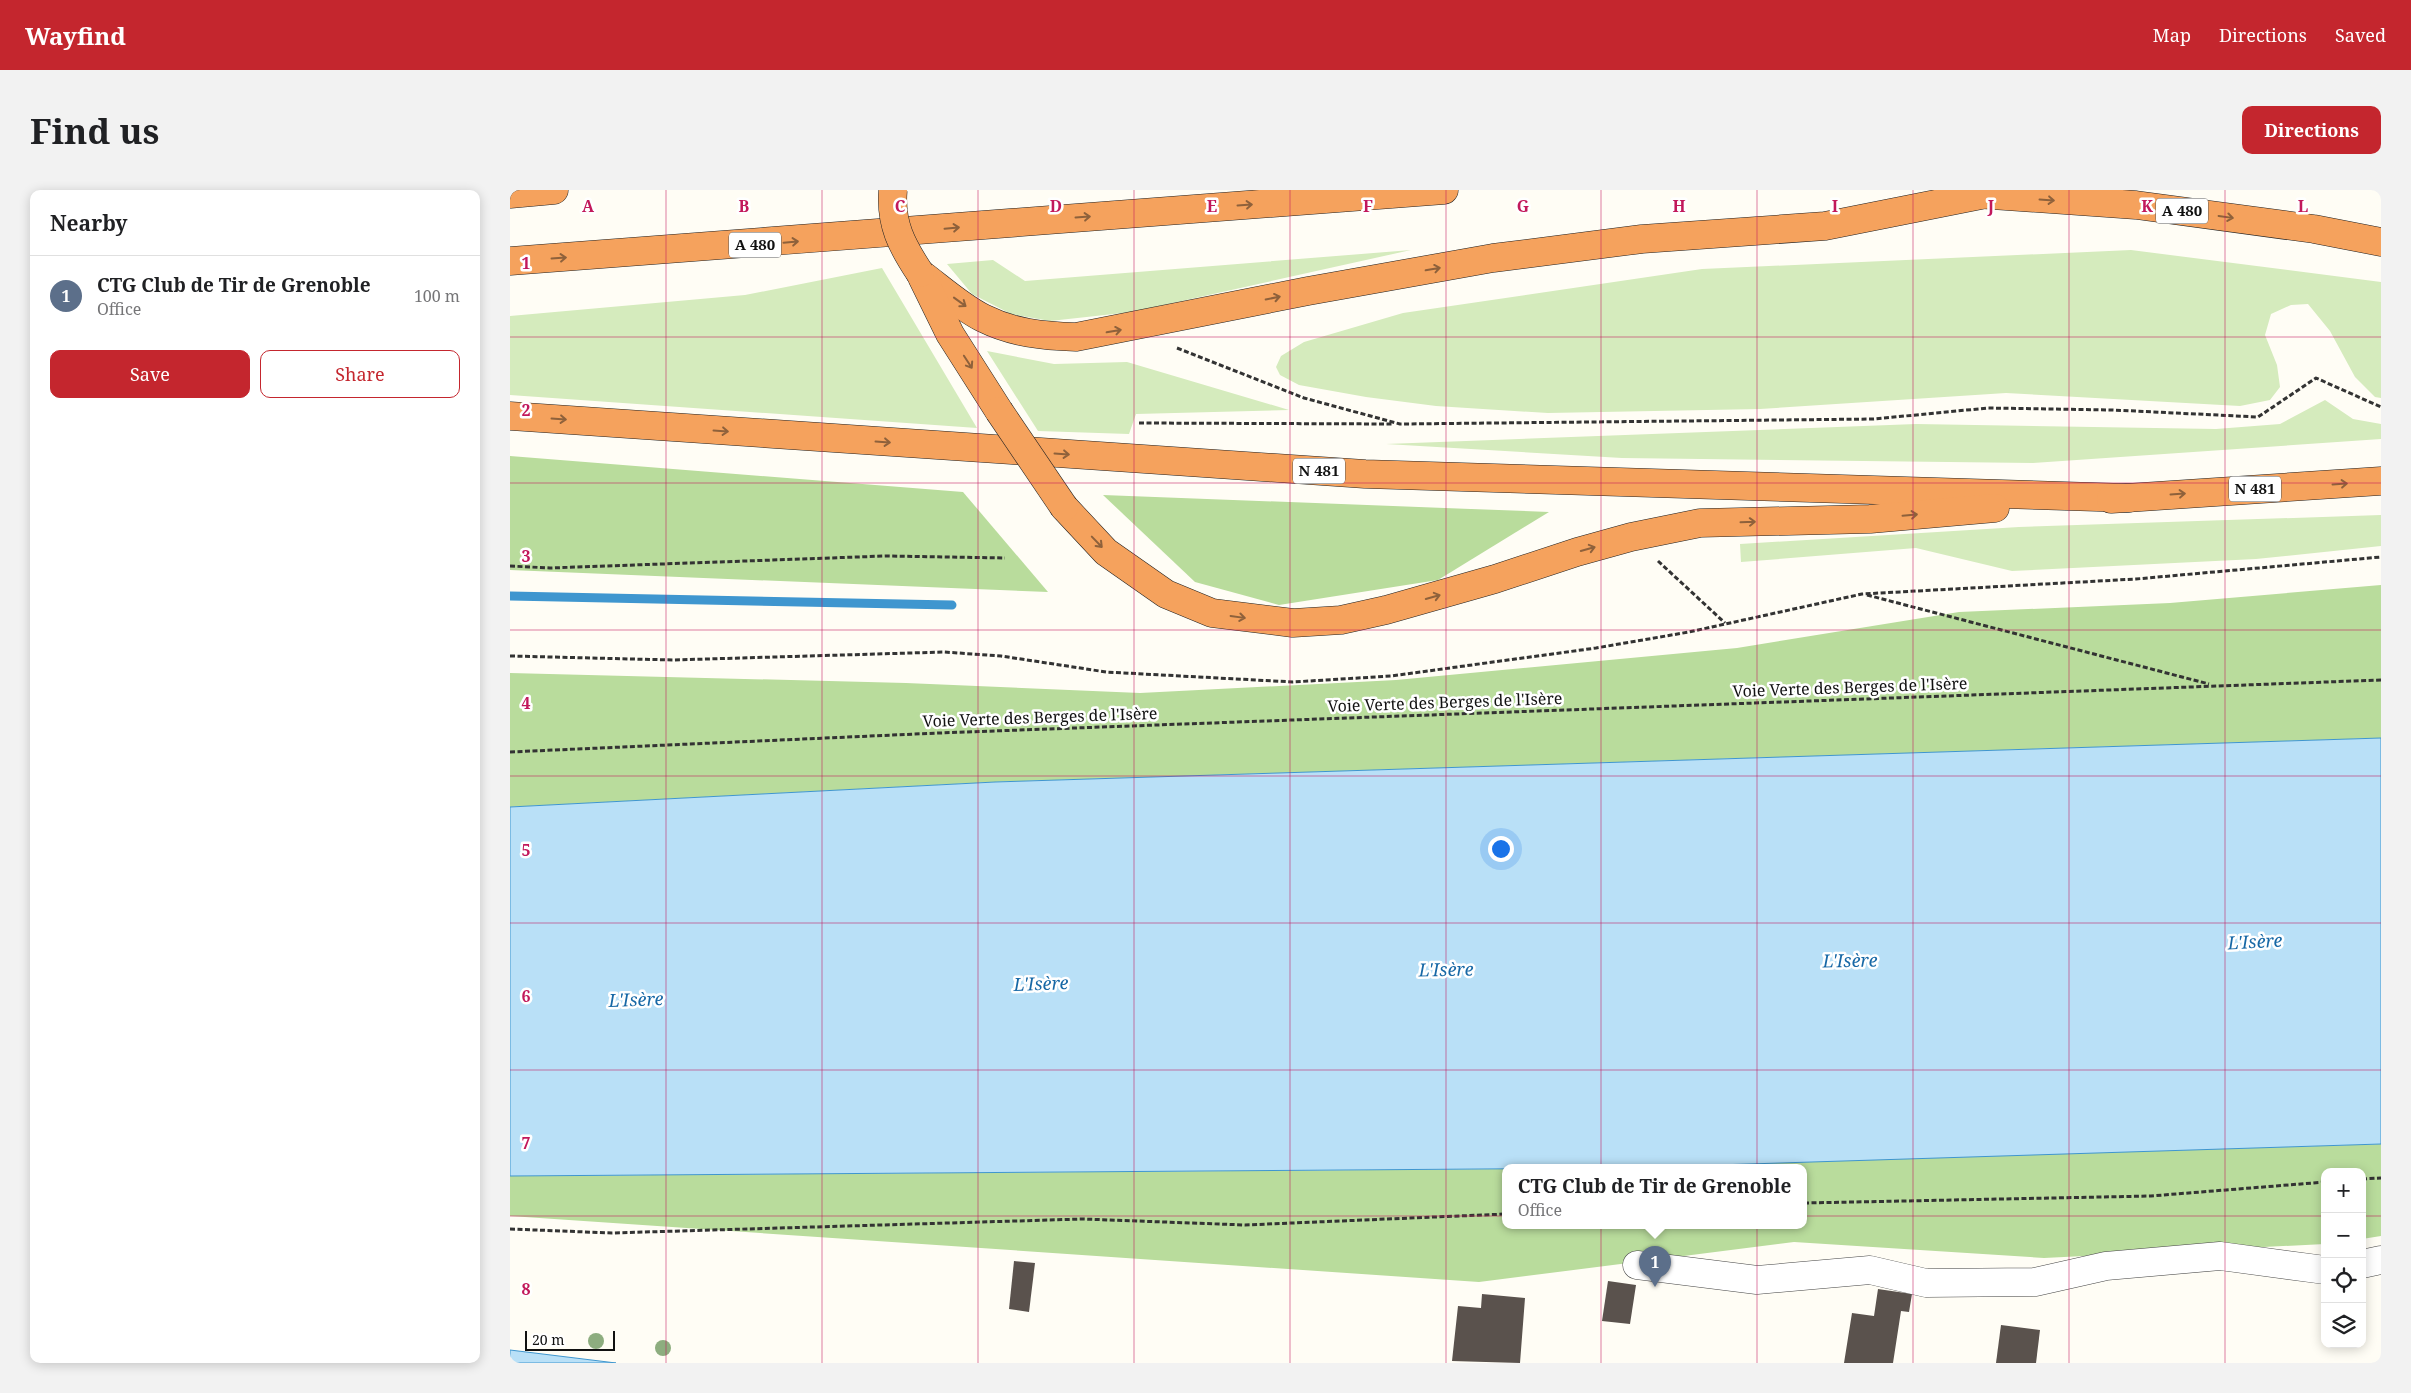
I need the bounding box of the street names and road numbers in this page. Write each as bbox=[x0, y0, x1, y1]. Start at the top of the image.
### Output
road number: A 480 bbox=[2156, 198, 2208, 224]
road number: A 480 bbox=[729, 232, 781, 258]
road number: N 481 bbox=[1293, 458, 1345, 484]
road number: N 481 bbox=[2229, 476, 2281, 502]
street label: Voie Verte des Berges de l'Isère bbox=[1732, 672, 1968, 702]
street label: Voie Verte des Berges de l'Isère bbox=[1327, 687, 1563, 717]
street label: Voie Verte des Berges de l'Isère bbox=[922, 702, 1158, 732]

